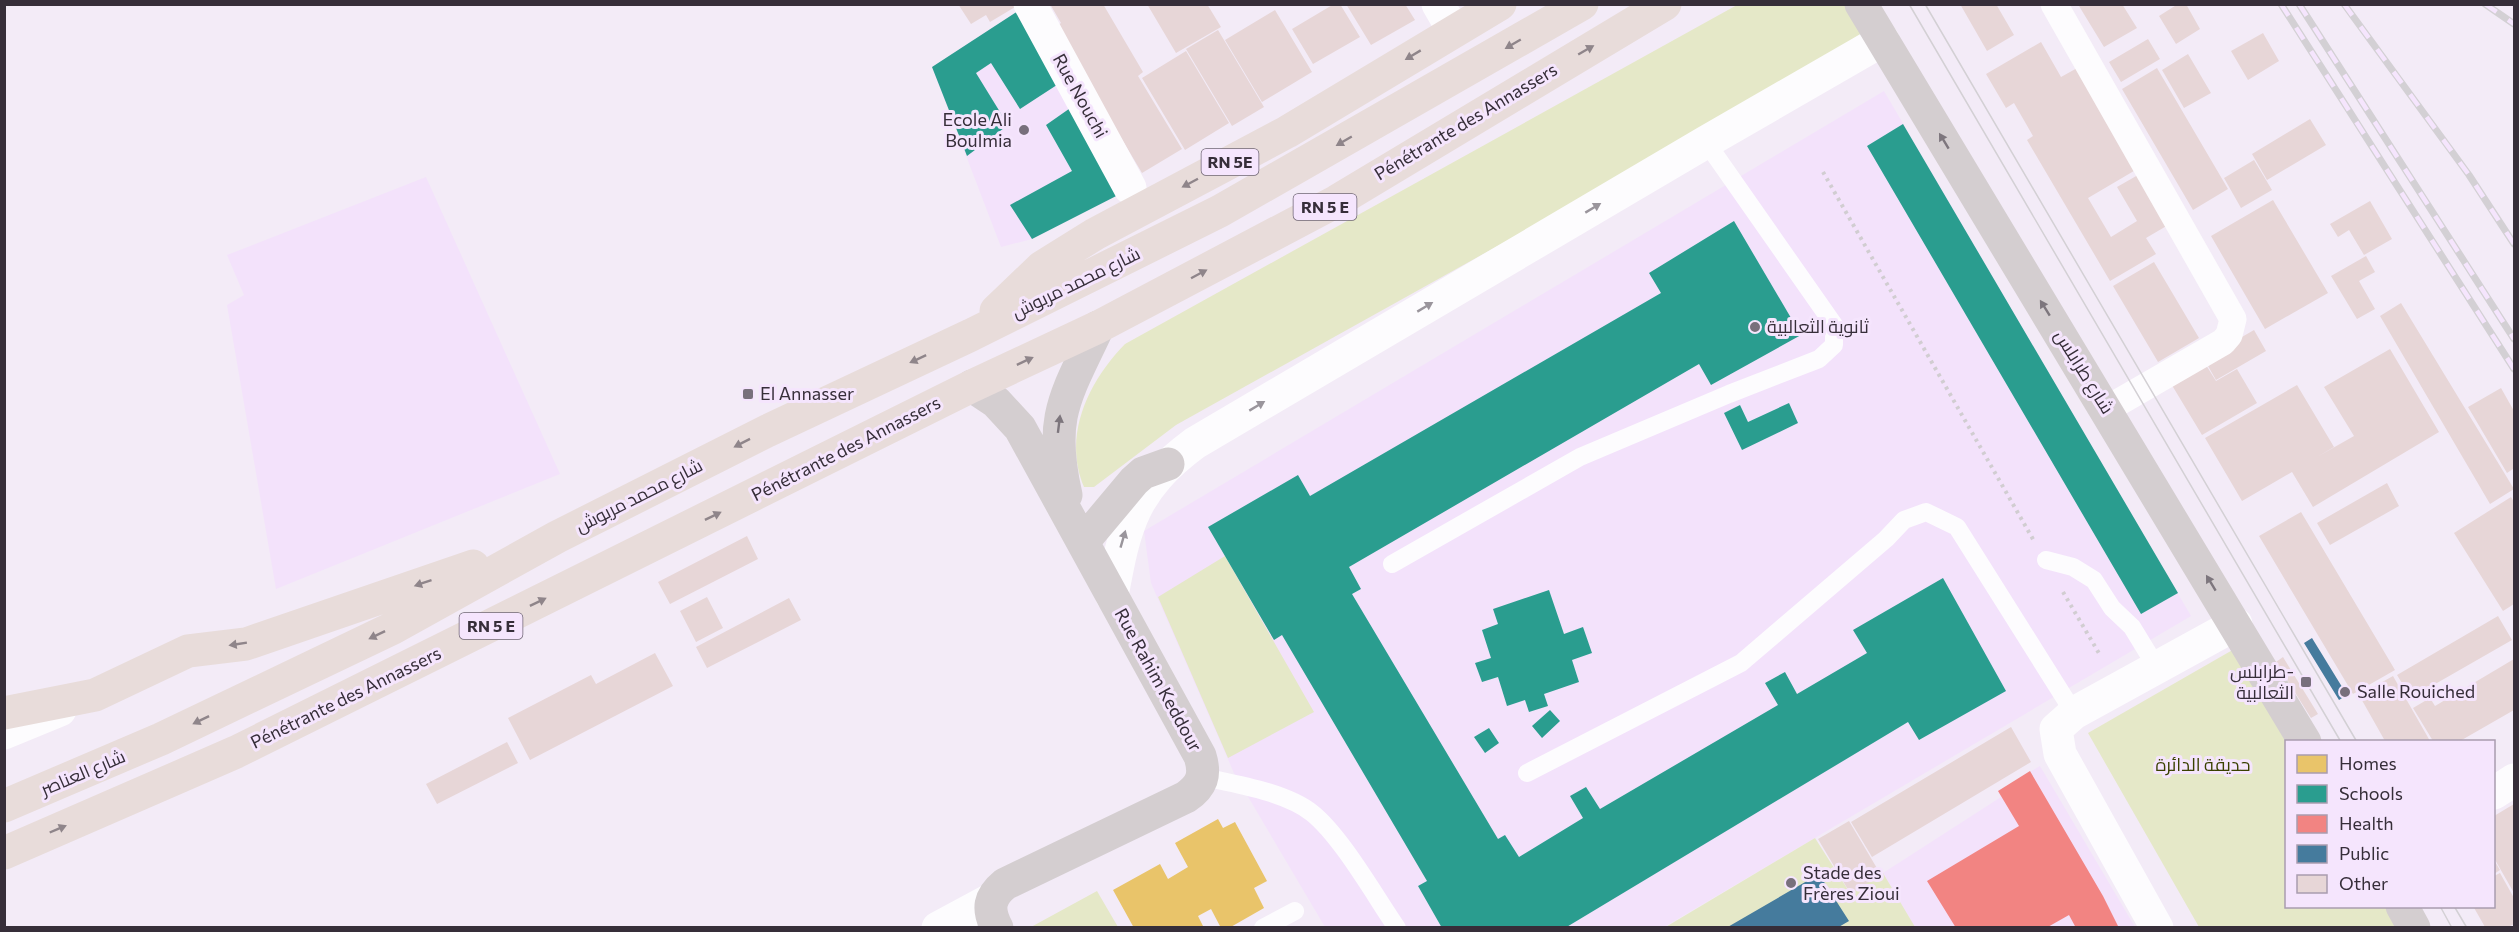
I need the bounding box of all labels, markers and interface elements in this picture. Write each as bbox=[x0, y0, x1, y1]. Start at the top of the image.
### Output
one-way arrow bbox=[1504, 39, 1521, 49]
one-way arrow bbox=[1578, 45, 1595, 55]
street label: Rue Nouchi bbox=[1049, 49, 1113, 142]
one-way arrow bbox=[1405, 49, 1421, 60]
street label: Pénétrante des Annassers bbox=[1370, 58, 1561, 184]
place label: Ecole Ali Boulmia bbox=[943, 108, 1012, 151]
marker: Ecole Ali Boulmia bbox=[1017, 123, 1031, 137]
one-way arrow bbox=[1939, 132, 1949, 149]
one-way arrow bbox=[1336, 135, 1352, 146]
road number: RN 5E bbox=[1202, 149, 1258, 175]
one-way arrow bbox=[1181, 178, 1198, 188]
road number: RN 5 E bbox=[1294, 194, 1356, 220]
one-way arrow bbox=[1585, 203, 1602, 213]
street label: شارع محمد مربوش bbox=[1008, 242, 1144, 324]
one-way arrow bbox=[1191, 269, 1208, 279]
one-way arrow bbox=[2040, 300, 2051, 316]
one-way arrow bbox=[1417, 302, 1434, 312]
place label: ثانوية الثعالبية bbox=[1767, 315, 1869, 338]
marker: ثانوية الثعالبية bbox=[1748, 320, 1762, 334]
street label: شارع طرابلس bbox=[2049, 325, 2119, 419]
one-way arrow bbox=[910, 355, 927, 364]
one-way arrow bbox=[1016, 356, 1034, 366]
place label: El Annasser bbox=[760, 382, 854, 404]
marker: El Annasser bbox=[741, 387, 755, 401]
street label: Pénétrante des Annassers bbox=[747, 391, 944, 505]
one-way arrow bbox=[1249, 401, 1265, 412]
one-way arrow bbox=[1055, 414, 1064, 433]
one-way arrow bbox=[734, 438, 751, 448]
street label: شارع محمد مربوش bbox=[571, 454, 707, 538]
one-way arrow bbox=[704, 511, 721, 520]
one-way arrow bbox=[1119, 530, 1129, 548]
one-way arrow bbox=[2206, 575, 2217, 591]
one-way arrow bbox=[414, 579, 432, 589]
one-way arrow bbox=[530, 598, 547, 607]
street label: Rue Rahim Keddour bbox=[1110, 604, 1207, 755]
road number: RN 5 E bbox=[460, 613, 522, 639]
one-way arrow bbox=[368, 631, 385, 640]
one-way arrow bbox=[228, 640, 247, 649]
street label: Pénétrante des Annassers bbox=[247, 641, 444, 753]
place label: طرابلس- الثعالبية bbox=[2230, 660, 2294, 703]
marker: طرابلس- الثعالبية bbox=[2299, 675, 2313, 689]
place label: Salle Rouiched bbox=[2357, 680, 2475, 702]
marker: Salle Rouiched bbox=[2338, 685, 2352, 699]
one-way arrow bbox=[193, 715, 210, 725]
legend bbox=[2285, 740, 2495, 908]
street label: شارع العناصر bbox=[36, 744, 129, 802]
text: Homes bbox=[2339, 752, 2397, 774]
park label: حديقة الدائرة bbox=[2156, 753, 2250, 776]
text: Schools bbox=[2339, 782, 2403, 804]
text: Health bbox=[2339, 812, 2394, 834]
one-way arrow bbox=[50, 825, 67, 834]
text: Public bbox=[2339, 842, 2389, 864]
place label: Stade des Frères Zioui bbox=[1803, 861, 1900, 904]
text: Other bbox=[2339, 872, 2388, 894]
marker: Stade des Frères Zioui bbox=[1784, 876, 1798, 890]

